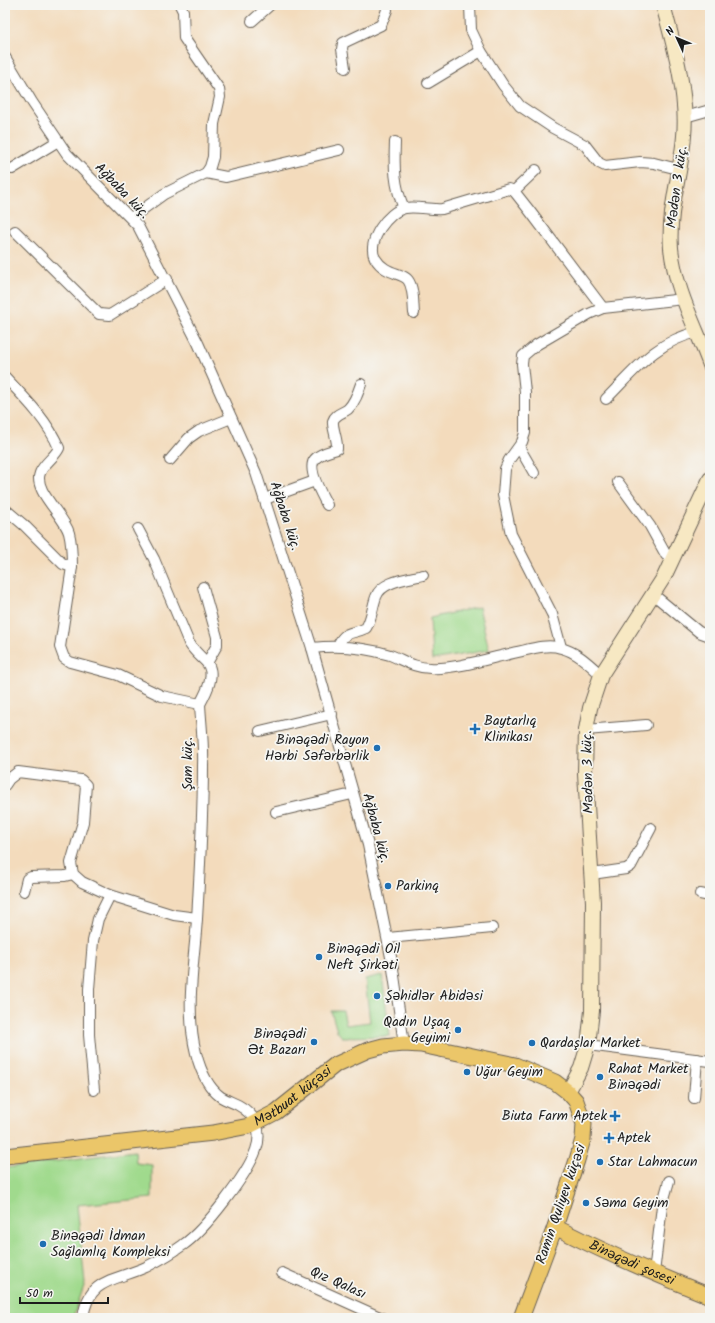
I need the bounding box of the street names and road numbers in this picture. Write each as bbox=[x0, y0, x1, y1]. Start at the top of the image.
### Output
street label: Mədən 3 küç. bbox=[660, 144, 694, 230]
street label: Ağbaba küç. bbox=[89, 158, 155, 224]
street label: Ağbaba küç. bbox=[264, 479, 306, 553]
street label: Mədən 3 küç. bbox=[576, 730, 600, 814]
street label: Şam küç. bbox=[177, 737, 199, 791]
street label: Ağbaba küç. bbox=[356, 791, 396, 865]
street label: Mətbuat küçəsi bbox=[250, 1060, 337, 1133]
street label: Ramin Quliyev küçəsi bbox=[530, 1140, 592, 1267]
street label: Binəqədi şosesi bbox=[585, 1234, 679, 1292]
street label: Qız Qalası bbox=[306, 1261, 370, 1305]

